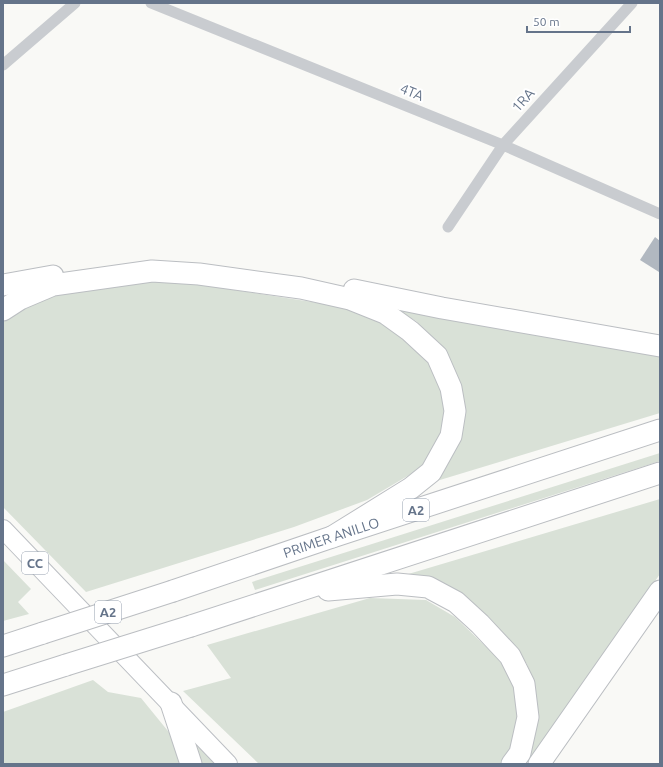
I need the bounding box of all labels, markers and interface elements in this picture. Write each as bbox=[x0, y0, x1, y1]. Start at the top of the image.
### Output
scale bar bbox=[527, 8, 630, 34]
text: 50 m bbox=[533, 15, 560, 28]
street label: 4TA bbox=[398, 80, 426, 104]
street label: 1RA bbox=[508, 85, 538, 115]
road number: A2 bbox=[403, 499, 429, 521]
street label: PRIMER ANILLO bbox=[281, 514, 381, 561]
road number: CC bbox=[22, 552, 48, 574]
road number: A2 bbox=[95, 601, 121, 623]

